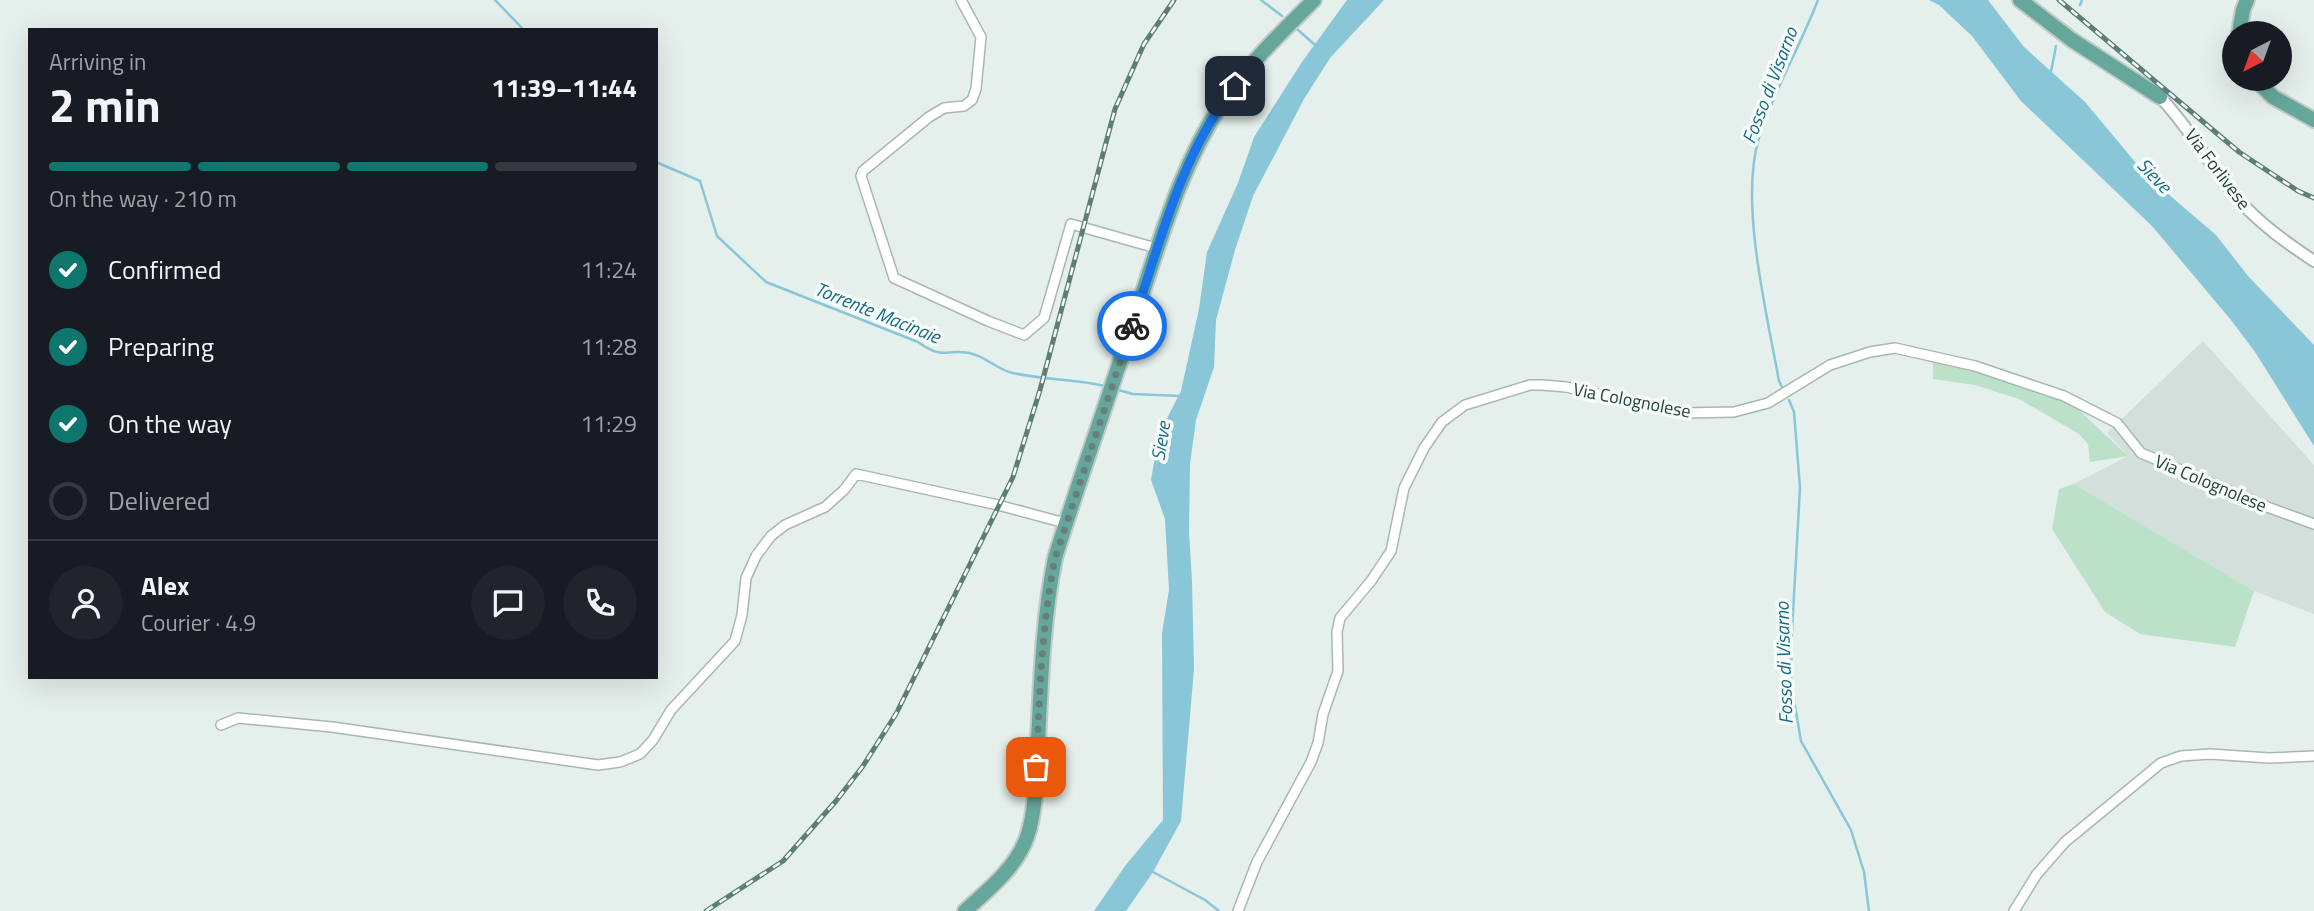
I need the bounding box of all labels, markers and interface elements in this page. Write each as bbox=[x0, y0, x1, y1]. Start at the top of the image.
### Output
north arrow bbox=[2222, 21, 2292, 91]
map controls bbox=[2222, 21, 2292, 91]
water label: Fosso di Visarno bbox=[1734, 22, 1805, 147]
text: Arriving in bbox=[49, 44, 146, 79]
pin bbox=[1205, 56, 1265, 116]
icon: home bbox=[1216, 67, 1254, 105]
text: 11:39–11:44 bbox=[491, 68, 637, 107]
text: 2 min bbox=[49, 70, 161, 140]
street label: Via Forlivese bbox=[2179, 123, 2257, 215]
water label: Sieve bbox=[2131, 151, 2180, 200]
text: On the way · 210 m bbox=[49, 181, 237, 216]
text: Confirmed bbox=[108, 250, 222, 289]
icon: check bbox=[49, 251, 87, 289]
text: 11:24 bbox=[580, 252, 637, 287]
water label: Torrente Macinaie bbox=[811, 274, 946, 351]
courier bbox=[1097, 291, 1167, 361]
icon: bike bbox=[1113, 307, 1151, 345]
text: Preparing bbox=[108, 327, 214, 366]
icon: check bbox=[49, 328, 87, 366]
text: 11:28 bbox=[580, 329, 637, 364]
street label: Via Colognolese bbox=[1571, 375, 1693, 425]
text: On the way bbox=[108, 404, 232, 443]
icon: check bbox=[49, 405, 87, 443]
text: 11:29 bbox=[580, 406, 637, 441]
water label: Sieve bbox=[1143, 418, 1178, 463]
street label: Via Colognolese bbox=[2151, 447, 2271, 519]
text: Delivered bbox=[108, 481, 211, 520]
button: person bbox=[49, 566, 123, 640]
text: Alex bbox=[141, 566, 189, 605]
button: chat bbox=[471, 566, 545, 640]
button: phone bbox=[563, 566, 637, 640]
water label: Fosso di Visarno bbox=[1766, 601, 1800, 725]
text: Courier · 4.9 bbox=[141, 605, 256, 640]
pin bbox=[1006, 737, 1066, 797]
icon: bag bbox=[1017, 748, 1055, 786]

